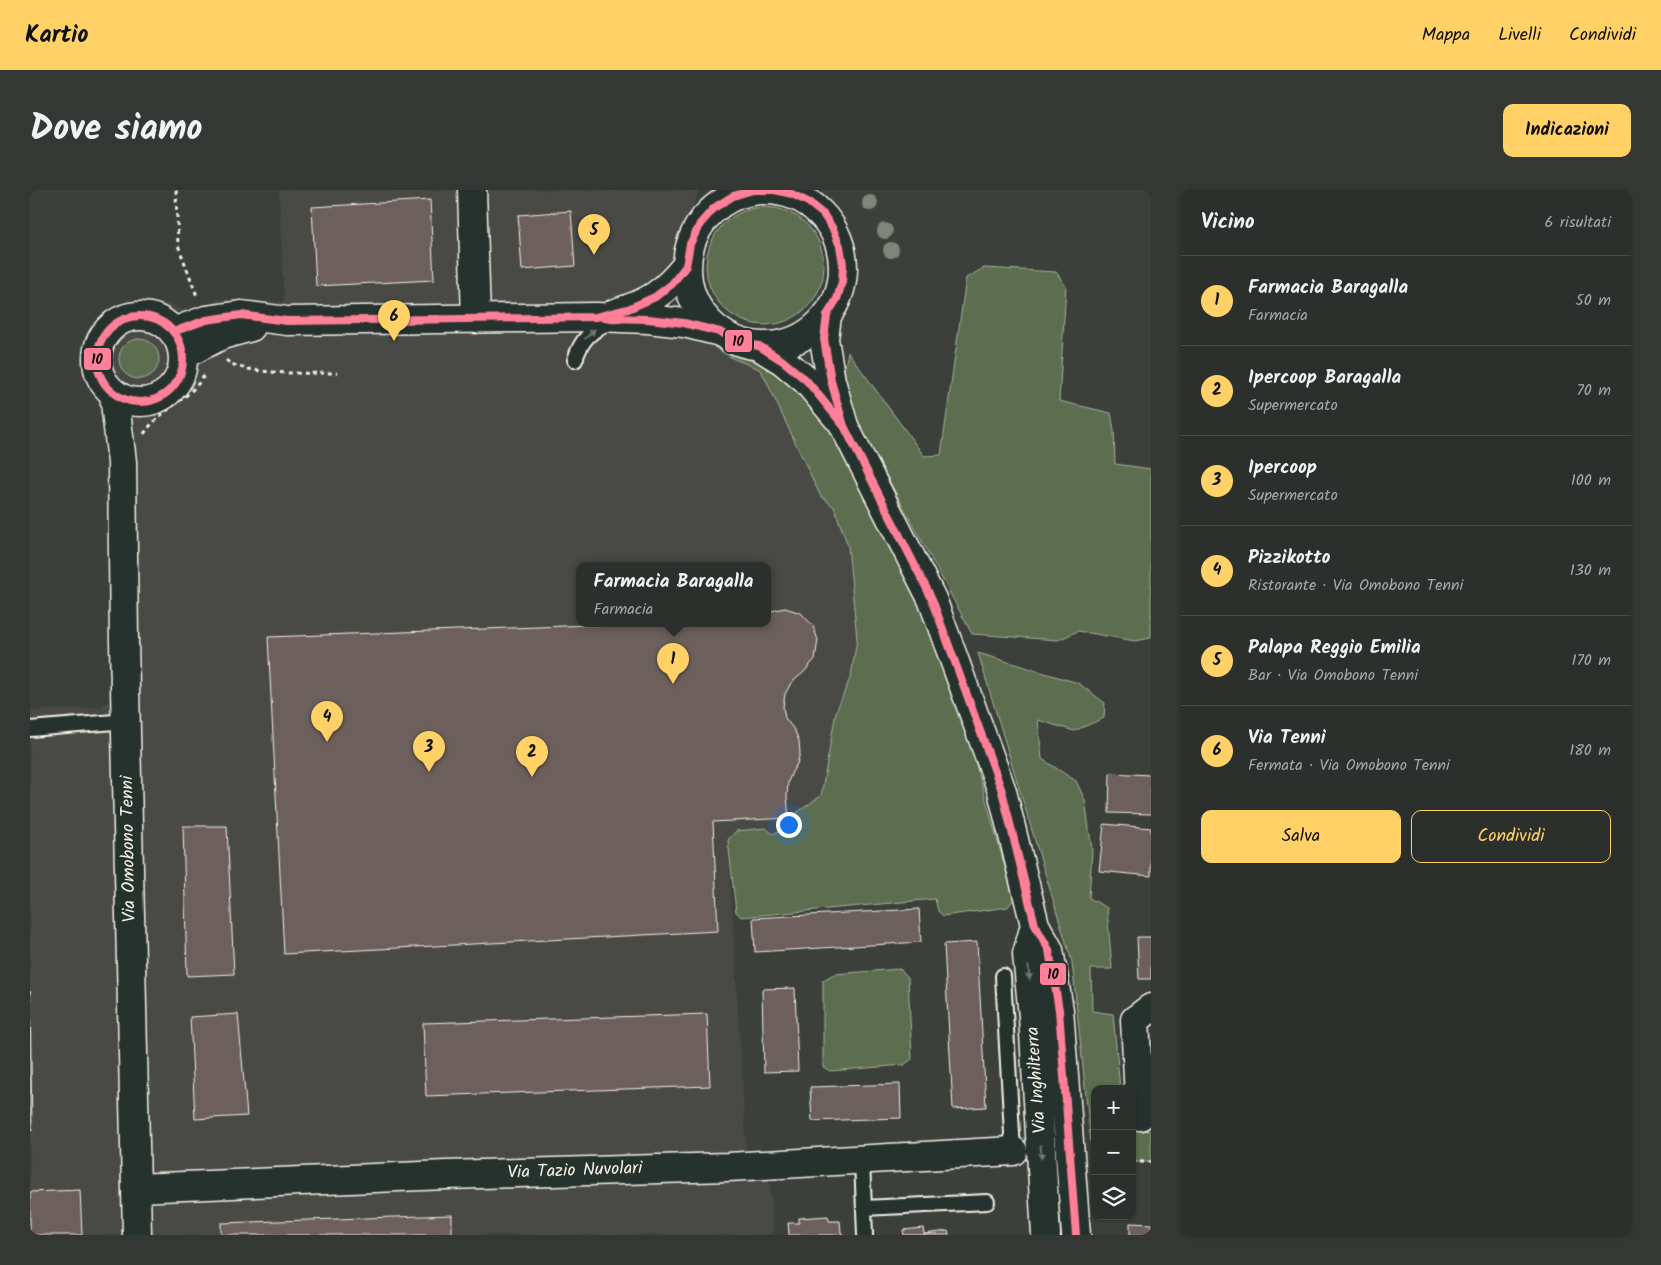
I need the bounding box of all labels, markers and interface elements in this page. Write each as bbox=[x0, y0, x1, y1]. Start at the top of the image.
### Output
text: Kartio bbox=[25, 16, 88, 55]
text: Mappa bbox=[1422, 21, 1470, 50]
text: Livelli bbox=[1498, 21, 1541, 50]
text: Condividi bbox=[1569, 21, 1636, 50]
text: Dove siamo bbox=[30, 102, 203, 158]
button: Indicazioni bbox=[1503, 104, 1631, 157]
text: Vicino bbox=[1201, 206, 1255, 239]
text: 6 risultati bbox=[1544, 210, 1611, 235]
pin: 5 bbox=[578, 214, 610, 255]
text: Farmacia Baragalla bbox=[1248, 273, 1408, 303]
text: 1 bbox=[1215, 288, 1219, 313]
text: 50 m bbox=[1575, 288, 1611, 313]
pin: 6 bbox=[378, 300, 410, 341]
text: Farmacia bbox=[1248, 303, 1308, 328]
one-way arrow bbox=[584, 328, 596, 340]
line badge: 10 bbox=[724, 329, 753, 353]
text: 10 bbox=[732, 331, 745, 353]
line badge: 10 bbox=[83, 347, 112, 371]
text: 10 bbox=[91, 349, 104, 371]
text: Ipercoop Baragalla bbox=[1248, 363, 1401, 393]
text: 2 bbox=[1212, 378, 1222, 403]
text: 70 m bbox=[1576, 378, 1611, 403]
text: Supermercato bbox=[1248, 393, 1338, 418]
text: Ipercoop bbox=[1248, 453, 1317, 483]
text: 3 bbox=[1213, 468, 1221, 493]
text: 100 m bbox=[1571, 468, 1611, 493]
text: Supermercato bbox=[1248, 483, 1338, 508]
text: Pizzikotto bbox=[1248, 543, 1330, 573]
text: 4 bbox=[1213, 558, 1221, 583]
text: 130 m bbox=[1570, 558, 1611, 583]
popup bbox=[576, 562, 771, 627]
text: Farmacia Baragalla bbox=[593, 567, 754, 597]
text: Ristorante · Via Omobono Tenni bbox=[1248, 573, 1463, 598]
text: Farmacia bbox=[593, 597, 653, 622]
text: Palapa Reggio Emilia bbox=[1248, 633, 1421, 663]
pin: 1 bbox=[657, 643, 689, 684]
text: 5 bbox=[1213, 648, 1221, 673]
text: 170 m bbox=[1571, 648, 1611, 673]
text: Bar · Via Omobono Tenni bbox=[1248, 663, 1418, 688]
pin: 4 bbox=[311, 701, 343, 742]
text: Via Tenni bbox=[1248, 723, 1326, 753]
pin: 3 bbox=[413, 731, 445, 772]
pin: 2 bbox=[516, 736, 548, 777]
text: 6 bbox=[1213, 738, 1221, 763]
text: 180 m bbox=[1569, 738, 1611, 763]
text: Fermata · Via Omobono Tenni bbox=[1248, 753, 1450, 778]
street label: Via Omobono Tenni bbox=[113, 775, 145, 923]
button: Salva bbox=[1201, 810, 1401, 863]
button: Condividi bbox=[1411, 810, 1611, 863]
your location bbox=[776, 812, 802, 838]
line badge: 10 bbox=[1039, 962, 1067, 986]
text: 10 bbox=[1047, 964, 1060, 986]
one-way arrow bbox=[1025, 965, 1033, 981]
street label: Via Inghilterra bbox=[1019, 1026, 1055, 1134]
map controls bbox=[1091, 1085, 1136, 1220]
button: + bbox=[1091, 1085, 1136, 1130]
button: − bbox=[1091, 1130, 1136, 1175]
one-way arrow bbox=[1038, 1145, 1046, 1161]
street label: Via Tazio Nuvolari bbox=[507, 1154, 644, 1188]
button: layers bbox=[1091, 1175, 1136, 1220]

